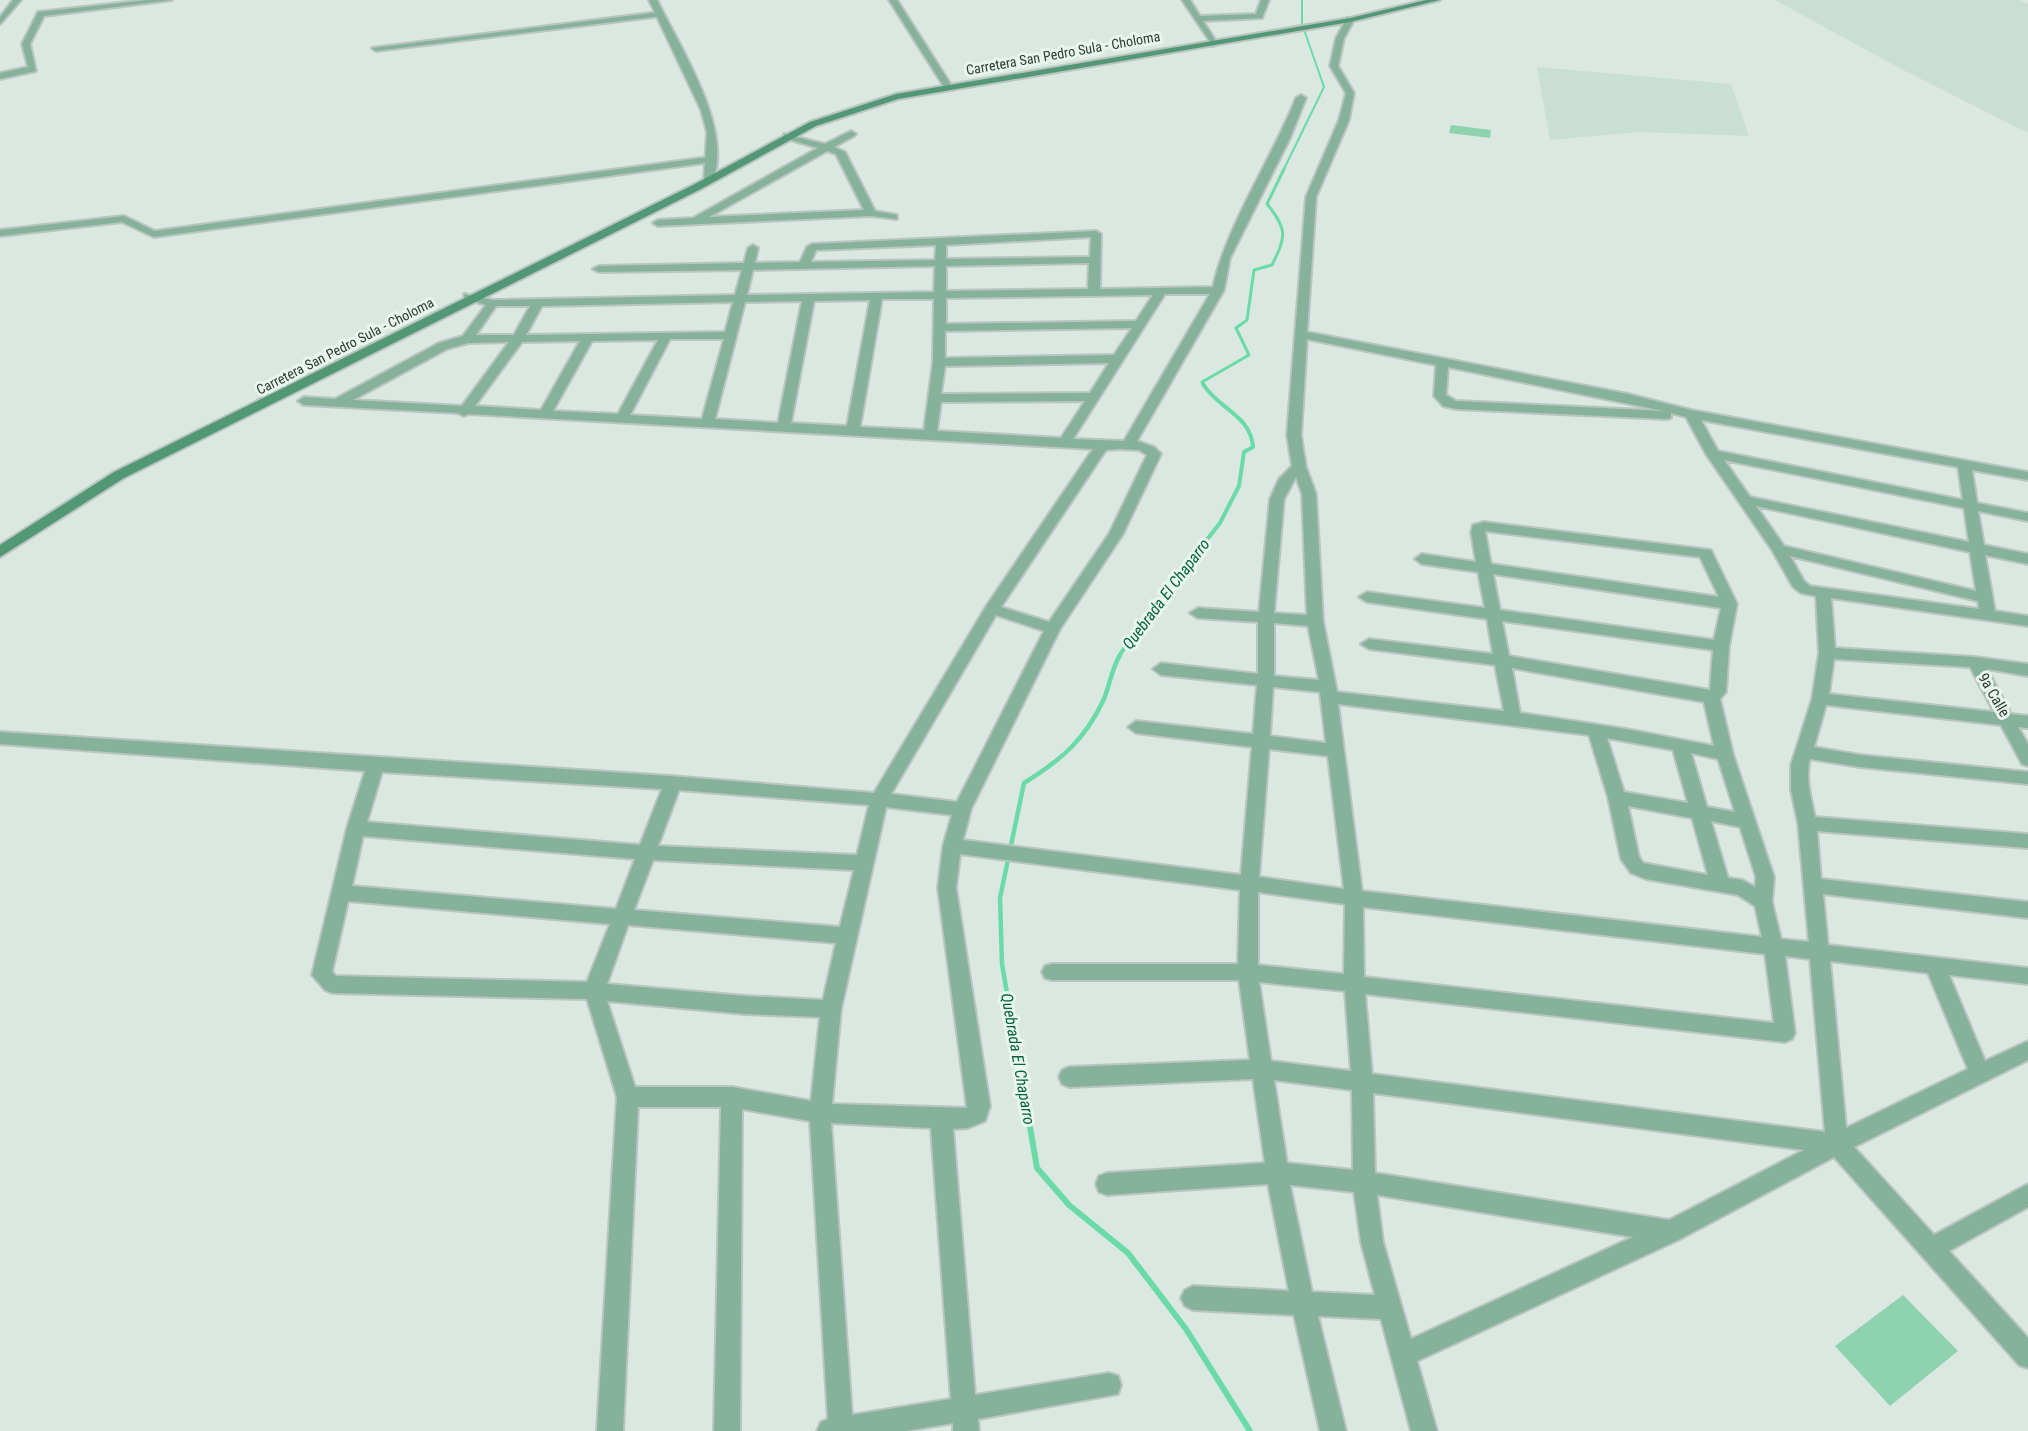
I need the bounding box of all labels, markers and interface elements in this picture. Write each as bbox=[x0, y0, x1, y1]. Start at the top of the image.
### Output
street label: Carretera San Pedro Sula - Choloma bbox=[965, 28, 1161, 78]
street label: Carretera San Pedro Sula - Choloma bbox=[254, 294, 436, 398]
water label: Quebrada El Chaparro bbox=[1118, 535, 1214, 653]
street label: 9a Calle bbox=[1974, 670, 2014, 720]
water label: Quebrada El Chaparro bbox=[997, 992, 1039, 1126]

